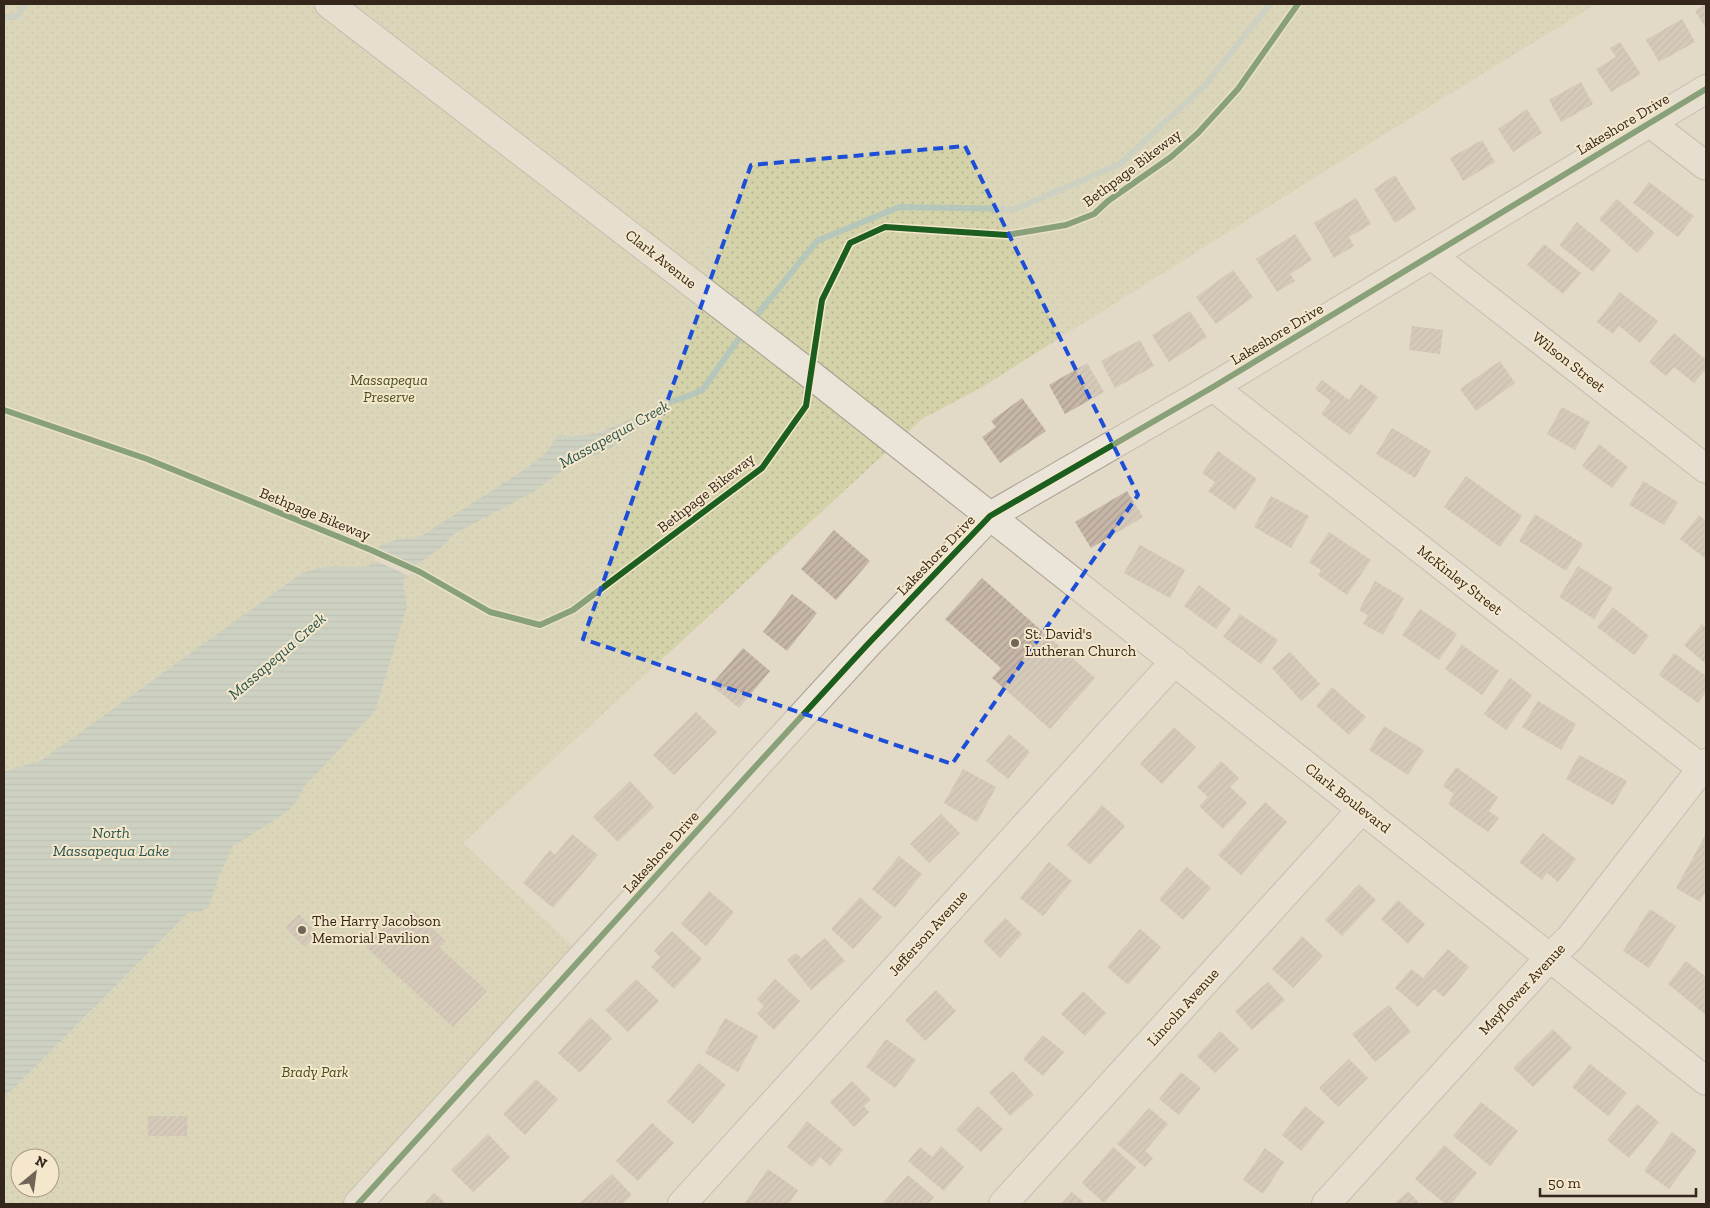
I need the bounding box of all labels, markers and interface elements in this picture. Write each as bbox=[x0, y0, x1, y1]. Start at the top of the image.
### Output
street label: Lakeshore Drive bbox=[1573, 89, 1673, 159]
street label: Bethpage Bikeway bbox=[1079, 125, 1185, 211]
street label: Clark Avenue bbox=[622, 226, 700, 292]
street label: Lakeshore Drive bbox=[1227, 299, 1327, 369]
street label: Wilson Street bbox=[1529, 328, 1609, 396]
park label: Massapequa Preserve bbox=[350, 371, 428, 406]
water label: Massapequa Creek bbox=[556, 396, 672, 472]
street label: Bethpage Bikeway bbox=[654, 449, 758, 536]
street label: Bethpage Bikeway bbox=[257, 484, 373, 545]
street label: Lakeshore Drive bbox=[893, 511, 979, 599]
street label: McKinley Street bbox=[1414, 541, 1506, 619]
water label: Massapequa Creek bbox=[224, 609, 330, 703]
place label: St. David's Lutheran Church bbox=[1025, 625, 1137, 660]
marker: St. David's Lutheran Church bbox=[1009, 637, 1021, 649]
street label: Clark Boulevard bbox=[1302, 759, 1395, 837]
street label: Lakeshore Drive bbox=[619, 807, 703, 897]
water label: North Massapequa Lake bbox=[53, 823, 169, 860]
street label: Jefferson Avenue bbox=[885, 886, 971, 980]
place label: The Harry Jacobson Memorial Pavilion bbox=[312, 912, 441, 947]
marker: The Harry Jacobson Memorial Pavilion bbox=[296, 924, 308, 936]
street label: Mayflower Avenue bbox=[1475, 939, 1569, 1039]
street label: Lincoln Avenue bbox=[1143, 964, 1223, 1050]
park label: Brady Park bbox=[282, 1063, 349, 1081]
north arrow bbox=[10, 1148, 60, 1198]
text: N bbox=[32, 1152, 50, 1172]
scale bar bbox=[1540, 1166, 1696, 1198]
text: 50 m bbox=[1548, 1174, 1581, 1192]

